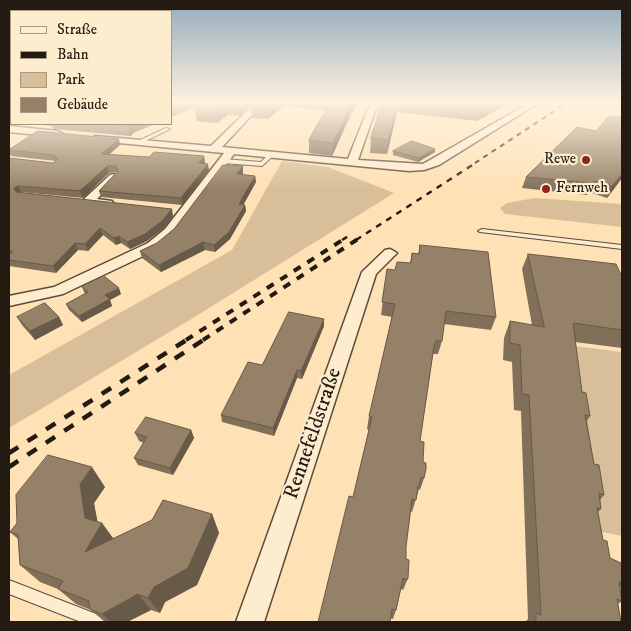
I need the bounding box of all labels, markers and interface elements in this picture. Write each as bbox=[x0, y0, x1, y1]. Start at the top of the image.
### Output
legend bbox=[10, 10, 172, 125]
text: Straße bbox=[57, 20, 97, 39]
text: Bahn bbox=[57, 45, 89, 64]
text: Park bbox=[57, 70, 85, 89]
text: Gebäude bbox=[57, 95, 108, 114]
place label: Rewe bbox=[544, 151, 576, 169]
marker: Rewe bbox=[580, 154, 592, 166]
place label: Fernweh bbox=[556, 180, 608, 198]
marker: Fernweh bbox=[540, 183, 552, 195]
street label: Rennefeldstraße bbox=[280, 365, 348, 503]

